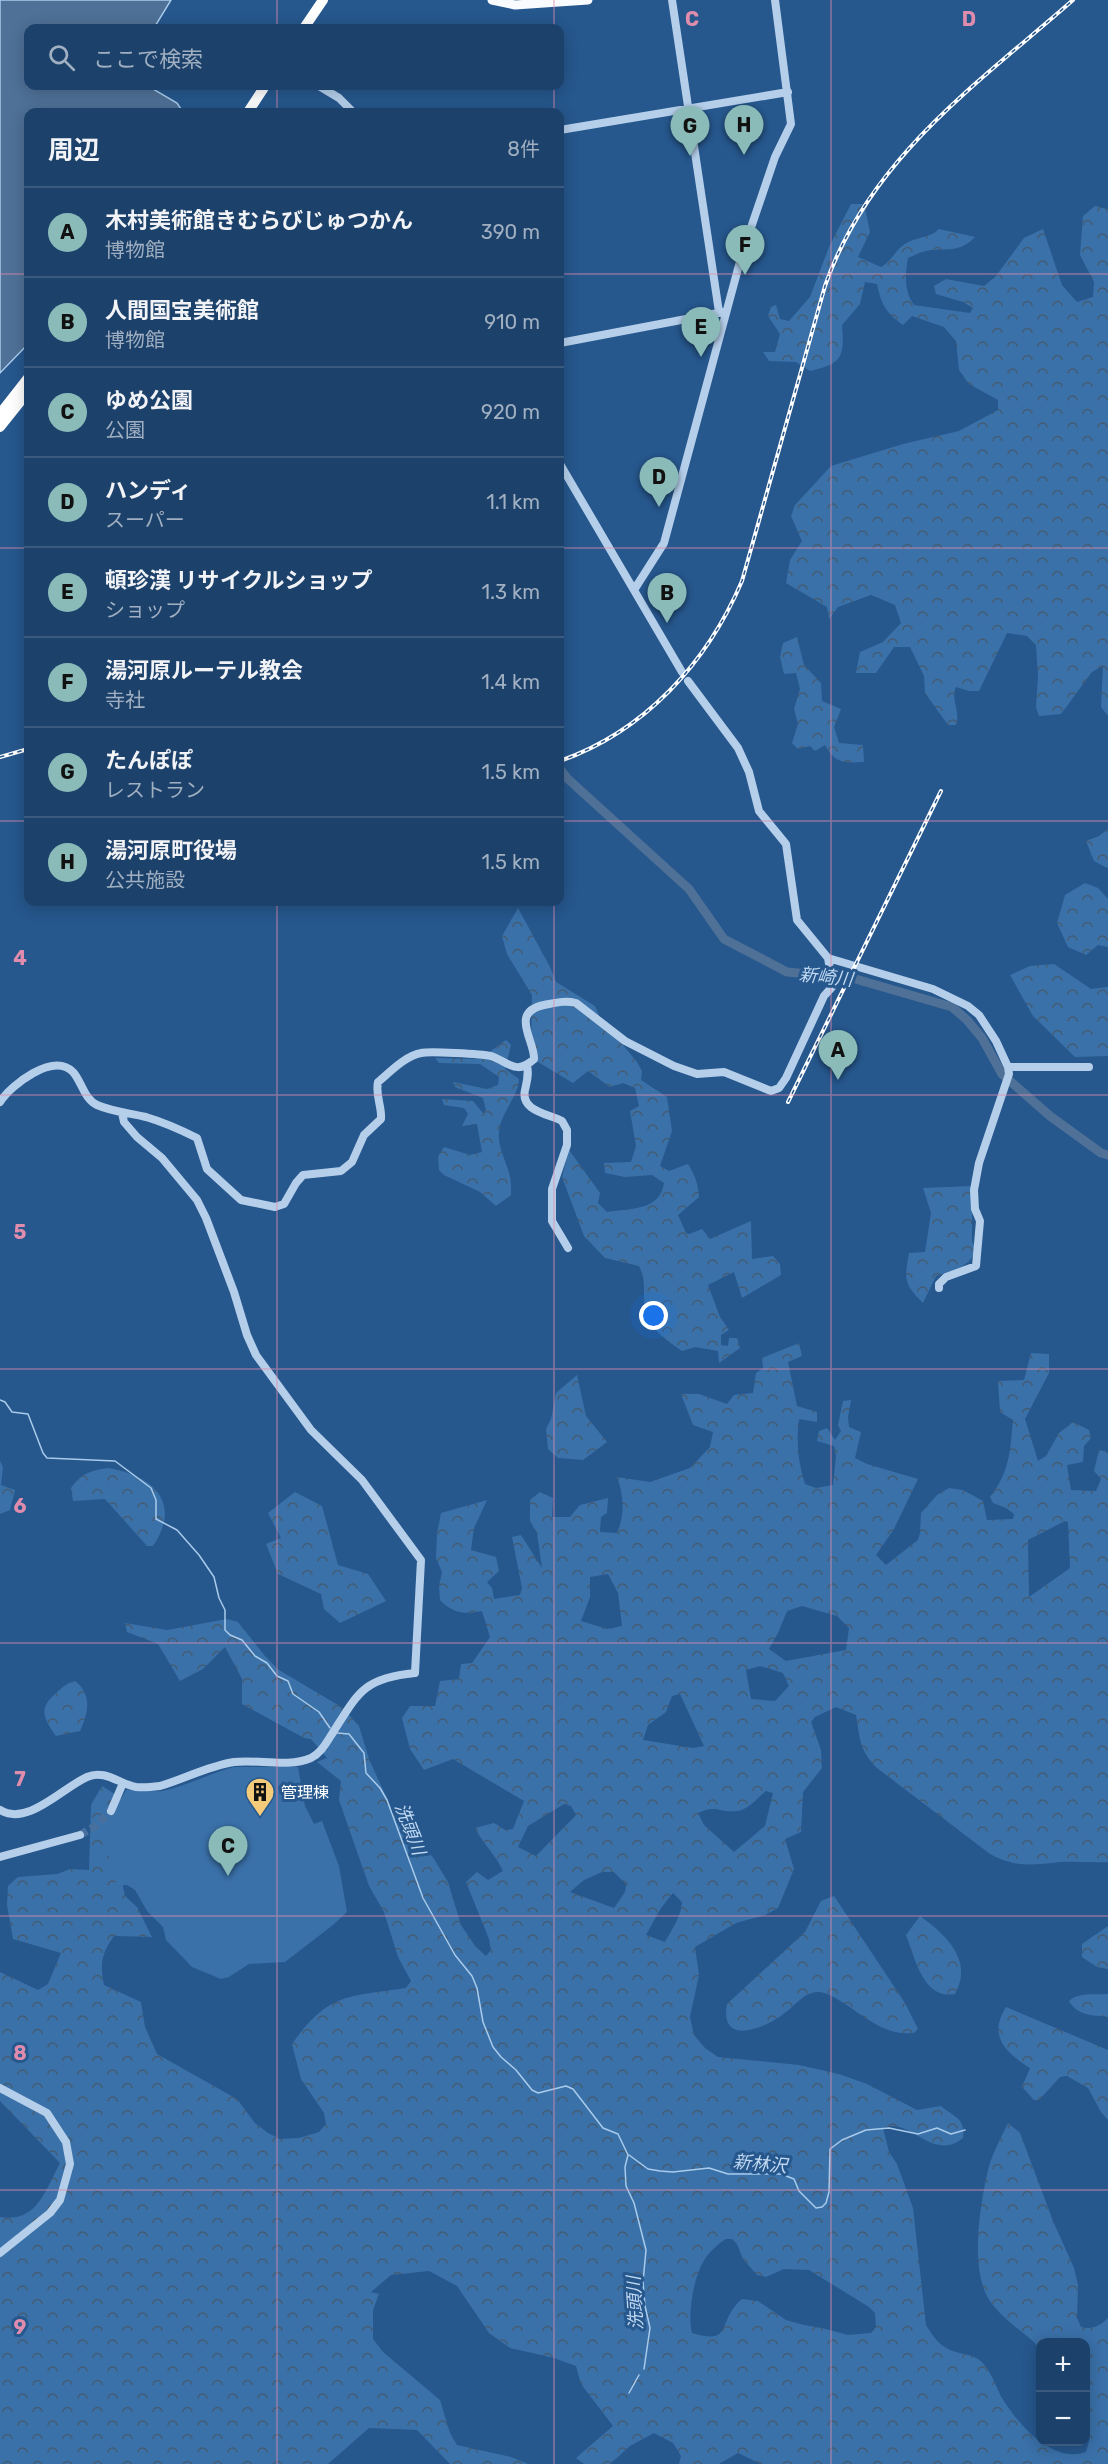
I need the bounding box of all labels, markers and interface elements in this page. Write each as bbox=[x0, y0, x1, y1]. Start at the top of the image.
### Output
text: C bbox=[685, 7, 699, 31]
text: D bbox=[962, 7, 976, 31]
search box bbox=[24, 24, 564, 90]
icon: search bbox=[45, 41, 78, 74]
text: ここで検索 bbox=[93, 46, 203, 73]
pin: G bbox=[670, 106, 710, 156]
pin: H bbox=[724, 106, 764, 155]
text: 周辺 bbox=[48, 135, 100, 166]
text: 8件 bbox=[507, 137, 540, 161]
text: 木村美術館きむらびじゅつかん bbox=[105, 207, 413, 234]
text: A bbox=[60, 220, 75, 244]
text: 390 m bbox=[481, 220, 540, 244]
pin: F bbox=[726, 226, 764, 275]
text: 博物館 bbox=[105, 238, 165, 262]
text: 人間国宝美術館 bbox=[105, 297, 259, 324]
pin: E bbox=[682, 308, 720, 357]
text: B bbox=[60, 310, 75, 334]
text: 910 m bbox=[484, 310, 540, 334]
text: 博物館 bbox=[105, 328, 165, 352]
text: ゆめ公園 bbox=[105, 387, 193, 414]
text: C bbox=[60, 400, 75, 424]
text: 920 m bbox=[481, 400, 540, 424]
text: 公園 bbox=[105, 418, 145, 442]
pin: D bbox=[640, 458, 678, 507]
text: ハンディ bbox=[105, 477, 191, 504]
text: D bbox=[60, 490, 75, 514]
text: 1.1 km bbox=[486, 490, 540, 514]
text: スーパー bbox=[105, 508, 185, 532]
text: 頓珍漢 リサイクルショップ bbox=[105, 567, 373, 594]
pin: B bbox=[648, 574, 686, 623]
text: E bbox=[61, 580, 74, 604]
text: 1.3 km bbox=[481, 580, 540, 604]
text: ショップ bbox=[105, 598, 185, 622]
text: 湯河原ルーテル教会 bbox=[105, 657, 303, 684]
text: F bbox=[61, 670, 74, 694]
text: 1.4 km bbox=[481, 670, 540, 694]
text: 寺社 bbox=[105, 688, 145, 712]
text: たんぽぽ bbox=[105, 747, 193, 774]
text: G bbox=[60, 760, 75, 784]
text: 1.5 km bbox=[482, 760, 540, 784]
text: レストラン bbox=[105, 778, 205, 802]
text: 湯河原町役場 bbox=[105, 837, 237, 864]
text: H bbox=[60, 850, 75, 874]
text: 1.5 km bbox=[482, 850, 540, 874]
text: 公共施設 bbox=[105, 868, 185, 892]
text: 4 bbox=[13, 946, 27, 970]
water label: 新崎川 bbox=[798, 963, 856, 991]
pin: A bbox=[818, 1030, 858, 1080]
text: 5 bbox=[14, 1220, 27, 1244]
your location bbox=[639, 1301, 668, 1330]
text: 6 bbox=[13, 1494, 27, 1518]
text: 7 bbox=[14, 1767, 26, 1791]
building icon: 管理棟 bbox=[244, 1776, 276, 1818]
place label: 管理棟 bbox=[281, 1783, 329, 1802]
water label: 洗頭川 bbox=[390, 1800, 431, 1860]
pin: C bbox=[208, 1826, 248, 1876]
text: 8 bbox=[13, 2041, 27, 2065]
water label: 新林沢 bbox=[732, 2151, 790, 2177]
water label: 洗頭川 bbox=[622, 2273, 647, 2331]
text: 9 bbox=[14, 2315, 27, 2339]
map controls bbox=[1036, 2338, 1090, 2446]
button: + bbox=[1036, 2338, 1090, 2392]
button: − bbox=[1036, 2392, 1090, 2446]

